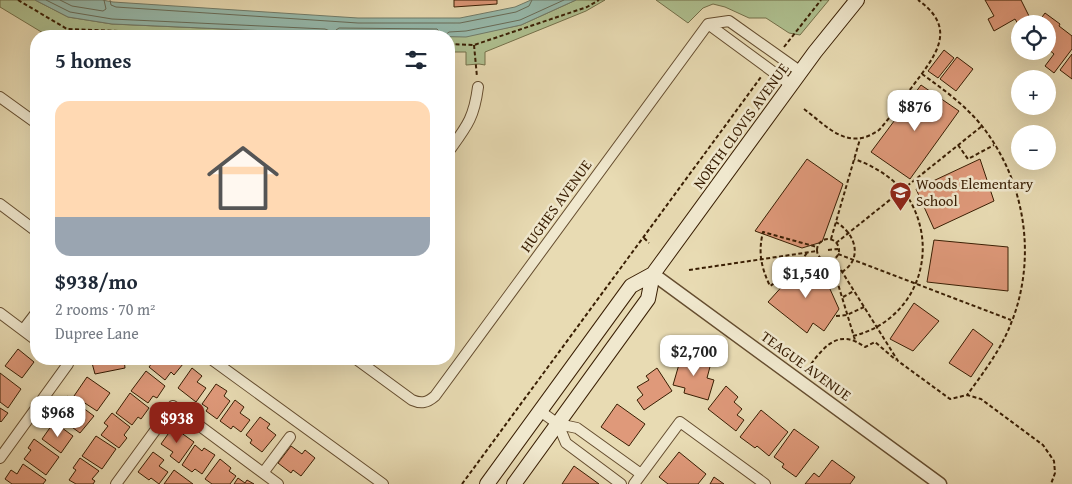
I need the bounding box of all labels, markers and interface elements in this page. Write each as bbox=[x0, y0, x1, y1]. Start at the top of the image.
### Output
map controls bbox=[1011, 15, 1056, 170]
button: locate bbox=[1011, 15, 1056, 60]
text: 5 homes bbox=[55, 45, 131, 76]
icon: filters bbox=[402, 46, 430, 74]
street label: NORTH CLOVIS AVENUE bbox=[688, 58, 794, 193]
button: + bbox=[1011, 70, 1056, 115]
pin: $876 bbox=[885, 90, 945, 132]
text: $876 bbox=[898, 94, 932, 118]
button: − bbox=[1011, 125, 1056, 170]
icon: home bbox=[198, 133, 288, 223]
street label: HUGHES AVENUE bbox=[515, 155, 596, 256]
place label: Woods Elementary School bbox=[916, 173, 1034, 211]
school or university icon: Woods Elementary School bbox=[888, 181, 912, 212]
pin: $1,540 bbox=[765, 256, 847, 299]
text: $1,540 bbox=[783, 261, 829, 285]
text: $938/mo bbox=[55, 266, 138, 297]
text: 2 rooms · 70 m² bbox=[55, 297, 155, 321]
text: Dupree Lane bbox=[55, 321, 139, 345]
street label: TEAGUE AVENUE bbox=[757, 326, 856, 406]
pin: $2,700 bbox=[653, 334, 735, 377]
text: $2,700 bbox=[671, 339, 717, 363]
pin: $968 bbox=[28, 396, 88, 438]
text: $968 bbox=[41, 400, 75, 424]
pin: $938 bbox=[147, 402, 207, 444]
text: $938 bbox=[160, 406, 194, 430]

